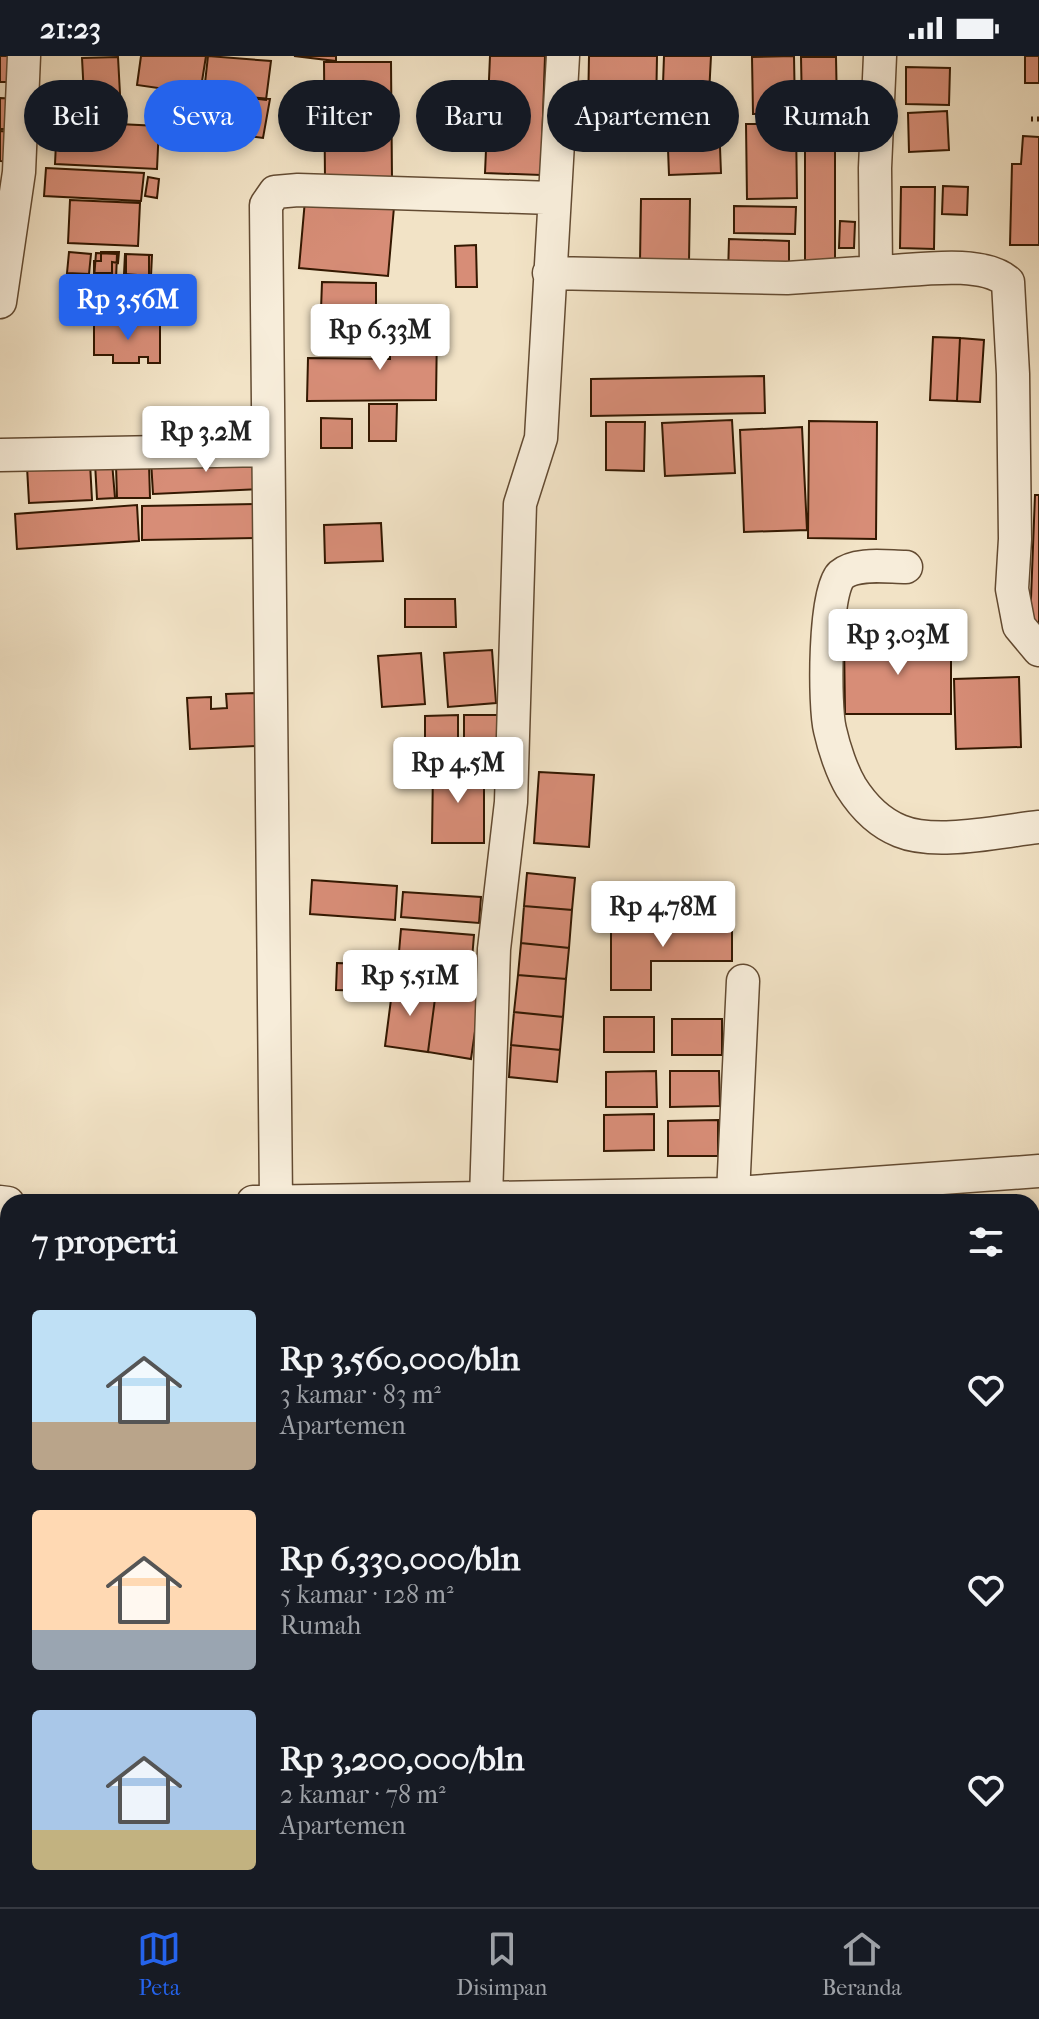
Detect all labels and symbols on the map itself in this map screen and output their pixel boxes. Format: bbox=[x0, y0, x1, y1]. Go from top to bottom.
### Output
pin: Rp 3.56M bbox=[45, 274, 211, 342]
pin: Rp 6.33M bbox=[297, 304, 463, 372]
pin: Rp 3.2M bbox=[132, 406, 280, 474]
pin: Rp 3.03M bbox=[815, 609, 981, 677]
pin: Rp 4.5M bbox=[384, 737, 532, 805]
pin: Rp 4.78M bbox=[580, 881, 746, 949]
pin: Rp 5.51M bbox=[327, 950, 493, 1018]

